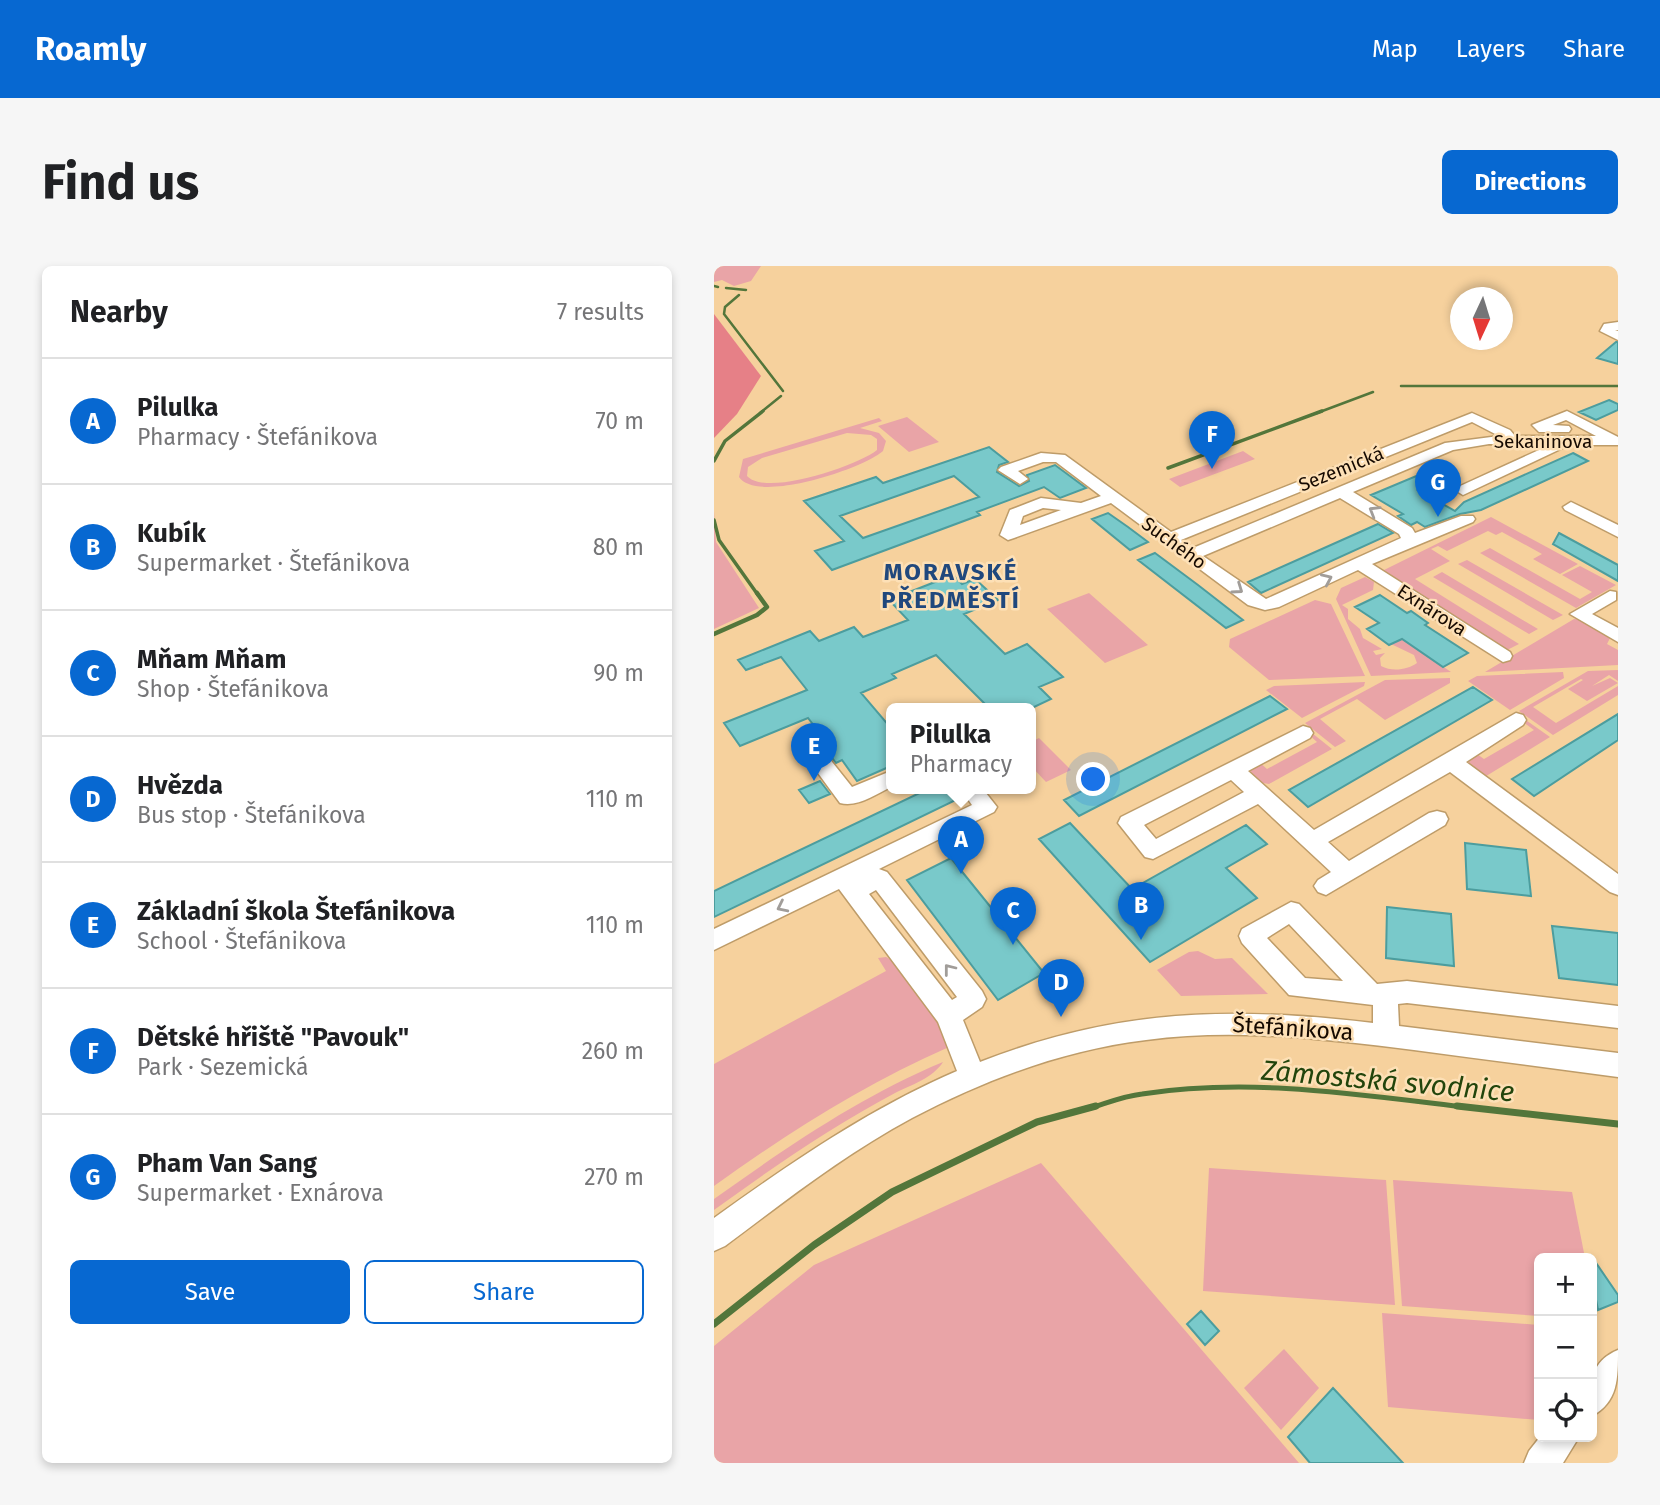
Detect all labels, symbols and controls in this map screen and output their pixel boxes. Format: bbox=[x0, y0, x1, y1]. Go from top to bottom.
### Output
text: Roamly bbox=[35, 29, 146, 69]
text: Map bbox=[1372, 35, 1418, 63]
text: Layers bbox=[1456, 35, 1525, 63]
text: Share bbox=[1563, 35, 1625, 63]
button: Directions bbox=[1442, 150, 1618, 214]
text: Find us bbox=[42, 153, 199, 212]
north arrow bbox=[1450, 287, 1513, 350]
text: Nearby bbox=[70, 294, 168, 330]
text: 7 results bbox=[557, 298, 644, 326]
text: Pilulka bbox=[137, 392, 218, 423]
text: A bbox=[86, 407, 100, 435]
text: 70 m bbox=[595, 407, 644, 435]
pin: F bbox=[1189, 411, 1235, 469]
text: Pharmacy · Štefánikova bbox=[137, 423, 378, 451]
street label: Sekaninova bbox=[1494, 430, 1592, 453]
street label: Sezemická bbox=[1295, 442, 1387, 496]
pin: G bbox=[1415, 459, 1461, 517]
one-way arrow bbox=[1368, 507, 1381, 520]
street label: Suchého bbox=[1137, 512, 1211, 574]
text: Kubík bbox=[137, 518, 206, 549]
text: B bbox=[86, 533, 100, 561]
text: 80 m bbox=[593, 533, 644, 561]
text: Supermarket · Štefánikova bbox=[137, 549, 410, 577]
district label: MORAVSKÉ PŘEDMĚSTÍ bbox=[881, 557, 1021, 614]
one-way arrow bbox=[1320, 573, 1333, 587]
street label: Exnárova bbox=[1393, 579, 1471, 641]
one-way arrow bbox=[1230, 581, 1243, 593]
text: Mňam Mňam bbox=[137, 644, 286, 675]
text: C bbox=[86, 659, 100, 687]
text: 90 m bbox=[593, 659, 644, 687]
text: Shop · Štefánikova bbox=[137, 675, 329, 703]
popup bbox=[886, 703, 1036, 794]
text: Pilulka bbox=[910, 719, 991, 750]
pin: E bbox=[791, 723, 837, 781]
text: Pharmacy bbox=[910, 750, 1012, 778]
your location bbox=[1076, 762, 1110, 796]
text: Hvězda bbox=[137, 770, 223, 801]
text: D bbox=[86, 785, 100, 813]
text: 110 m bbox=[586, 785, 644, 813]
text: Bus stop · Štefánikova bbox=[137, 801, 366, 829]
pin: A bbox=[938, 816, 984, 874]
pin: B bbox=[1118, 882, 1164, 940]
pin: C bbox=[990, 887, 1036, 945]
text: Základní škola Štefánikova bbox=[137, 896, 455, 927]
one-way arrow bbox=[777, 898, 789, 912]
text: E bbox=[87, 911, 99, 939]
text: 110 m bbox=[586, 911, 644, 939]
text: School · Štefánikova bbox=[137, 927, 346, 955]
pin: D bbox=[1038, 959, 1084, 1017]
one-way arrow bbox=[945, 964, 958, 976]
street label: Štefánikova bbox=[1232, 1009, 1354, 1046]
text: Dětské hřiště "Pavouk" bbox=[137, 1022, 409, 1053]
text: F bbox=[87, 1037, 99, 1065]
text: 260 m bbox=[582, 1037, 644, 1065]
text: Park · Sezemická bbox=[137, 1053, 308, 1081]
water label: Zámostská svodnice bbox=[1259, 1053, 1516, 1108]
text: Pham Van Sang bbox=[137, 1148, 317, 1179]
text: G bbox=[86, 1163, 100, 1191]
text: 270 m bbox=[584, 1163, 644, 1191]
text: Supermarket · Exnárova bbox=[137, 1179, 384, 1207]
map controls bbox=[1534, 1253, 1597, 1442]
button: + bbox=[1534, 1253, 1597, 1316]
button: Save bbox=[70, 1260, 350, 1324]
button: Share bbox=[364, 1260, 644, 1324]
button: − bbox=[1534, 1316, 1597, 1379]
button: locate bbox=[1534, 1379, 1597, 1442]

